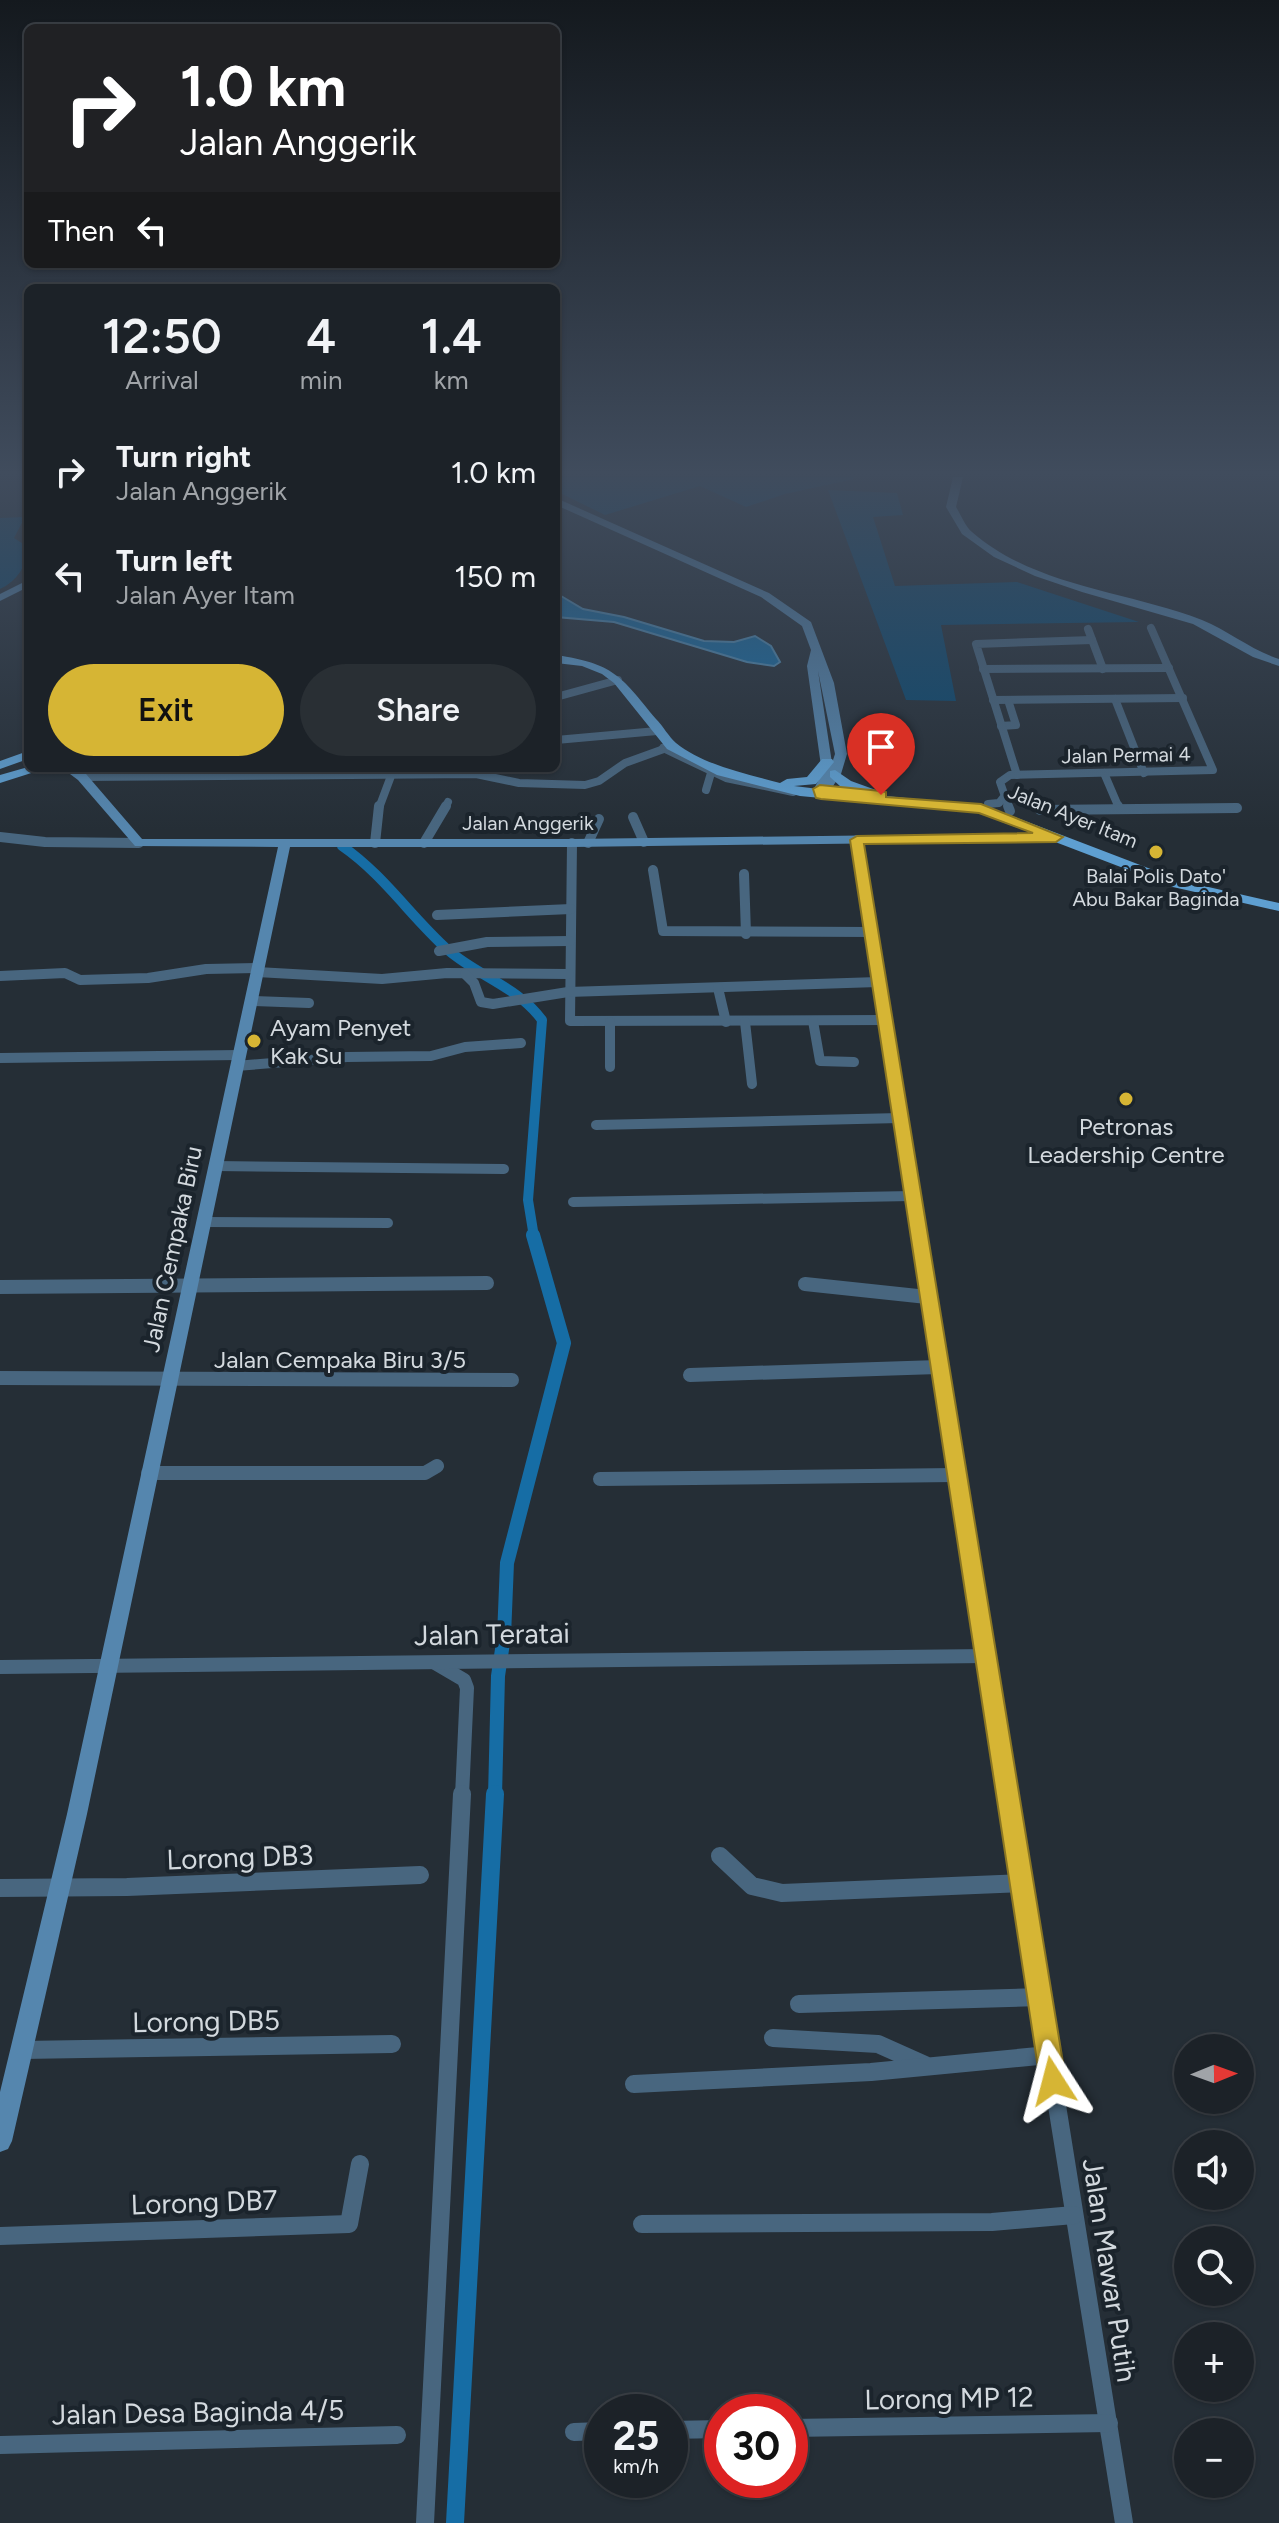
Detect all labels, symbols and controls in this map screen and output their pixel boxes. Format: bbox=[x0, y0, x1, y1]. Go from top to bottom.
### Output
text: 1.0 km bbox=[180, 53, 346, 120]
icon: right bbox=[48, 56, 152, 160]
text: Jalan Anggerik bbox=[180, 121, 417, 164]
icon: left bbox=[130, 208, 174, 252]
text: Then bbox=[48, 212, 114, 249]
text: 12:50 bbox=[102, 307, 222, 365]
text: 4 bbox=[306, 307, 336, 365]
text: 1.4 bbox=[421, 307, 482, 365]
text: Arrival bbox=[125, 364, 199, 396]
text: min bbox=[300, 364, 343, 396]
text: km bbox=[434, 364, 469, 396]
text: Turn right bbox=[116, 438, 251, 475]
icon: right bbox=[48, 450, 92, 494]
text: 1.0 km bbox=[451, 454, 536, 491]
text: Jalan Anggerik bbox=[116, 475, 287, 507]
text: Turn left bbox=[116, 542, 233, 579]
icon: left bbox=[48, 554, 92, 598]
text: 150 m bbox=[454, 558, 536, 595]
text: Jalan Ayer Itam bbox=[116, 579, 295, 611]
button: Exit bbox=[48, 664, 284, 756]
button: Share bbox=[300, 664, 536, 756]
pin bbox=[847, 713, 915, 795]
icon: arrive bbox=[859, 725, 903, 769]
street label: Jalan Permai 4 bbox=[1061, 742, 1191, 768]
street label: Jalan Ayer Itam bbox=[1005, 779, 1141, 853]
street label: Jalan Anggerik bbox=[462, 811, 594, 835]
marker: Balai Polis Dato' Abu Bakar Baginda bbox=[1147, 843, 1165, 861]
place label: Balai Polis Dato' Abu Bakar Baginda bbox=[1072, 864, 1240, 911]
place label: Ayam Penyet Kak Su bbox=[270, 1013, 411, 1070]
marker: Ayam Penyet Kak Su bbox=[245, 1032, 263, 1050]
marker: Petronas Leadership Centre bbox=[1117, 1090, 1135, 1108]
place label: Petronas Leadership Centre bbox=[1027, 1112, 1225, 1169]
street label: Jalan Cempaka Biru bbox=[136, 1143, 208, 1355]
street label: Jalan Cempaka Biru 3/5 bbox=[214, 1345, 466, 1374]
street label: Jalan Teratai bbox=[414, 1616, 570, 1652]
street label: Lorong DB3 bbox=[166, 1837, 314, 1877]
street label: Lorong DB5 bbox=[132, 2003, 280, 2039]
north arrow bbox=[1174, 2034, 1254, 2114]
map controls bbox=[1174, 2034, 1254, 2498]
position arrow bbox=[1011, 2039, 1095, 2123]
button: sound bbox=[1174, 2130, 1254, 2210]
street label: Jalan Mawar Putih bbox=[1076, 2156, 1144, 2384]
street label: Lorong DB7 bbox=[130, 2182, 278, 2222]
button: search bbox=[1174, 2226, 1254, 2306]
button: + bbox=[1174, 2322, 1254, 2402]
street label: Lorong MP 12 bbox=[864, 2380, 1034, 2416]
street label: Jalan Desa Baginda 4/5 bbox=[52, 2392, 344, 2432]
speed limit sign: 30 bbox=[704, 2394, 808, 2498]
text: 25 bbox=[613, 2412, 659, 2460]
button: − bbox=[1174, 2418, 1254, 2498]
text: km/h bbox=[613, 2454, 659, 2478]

